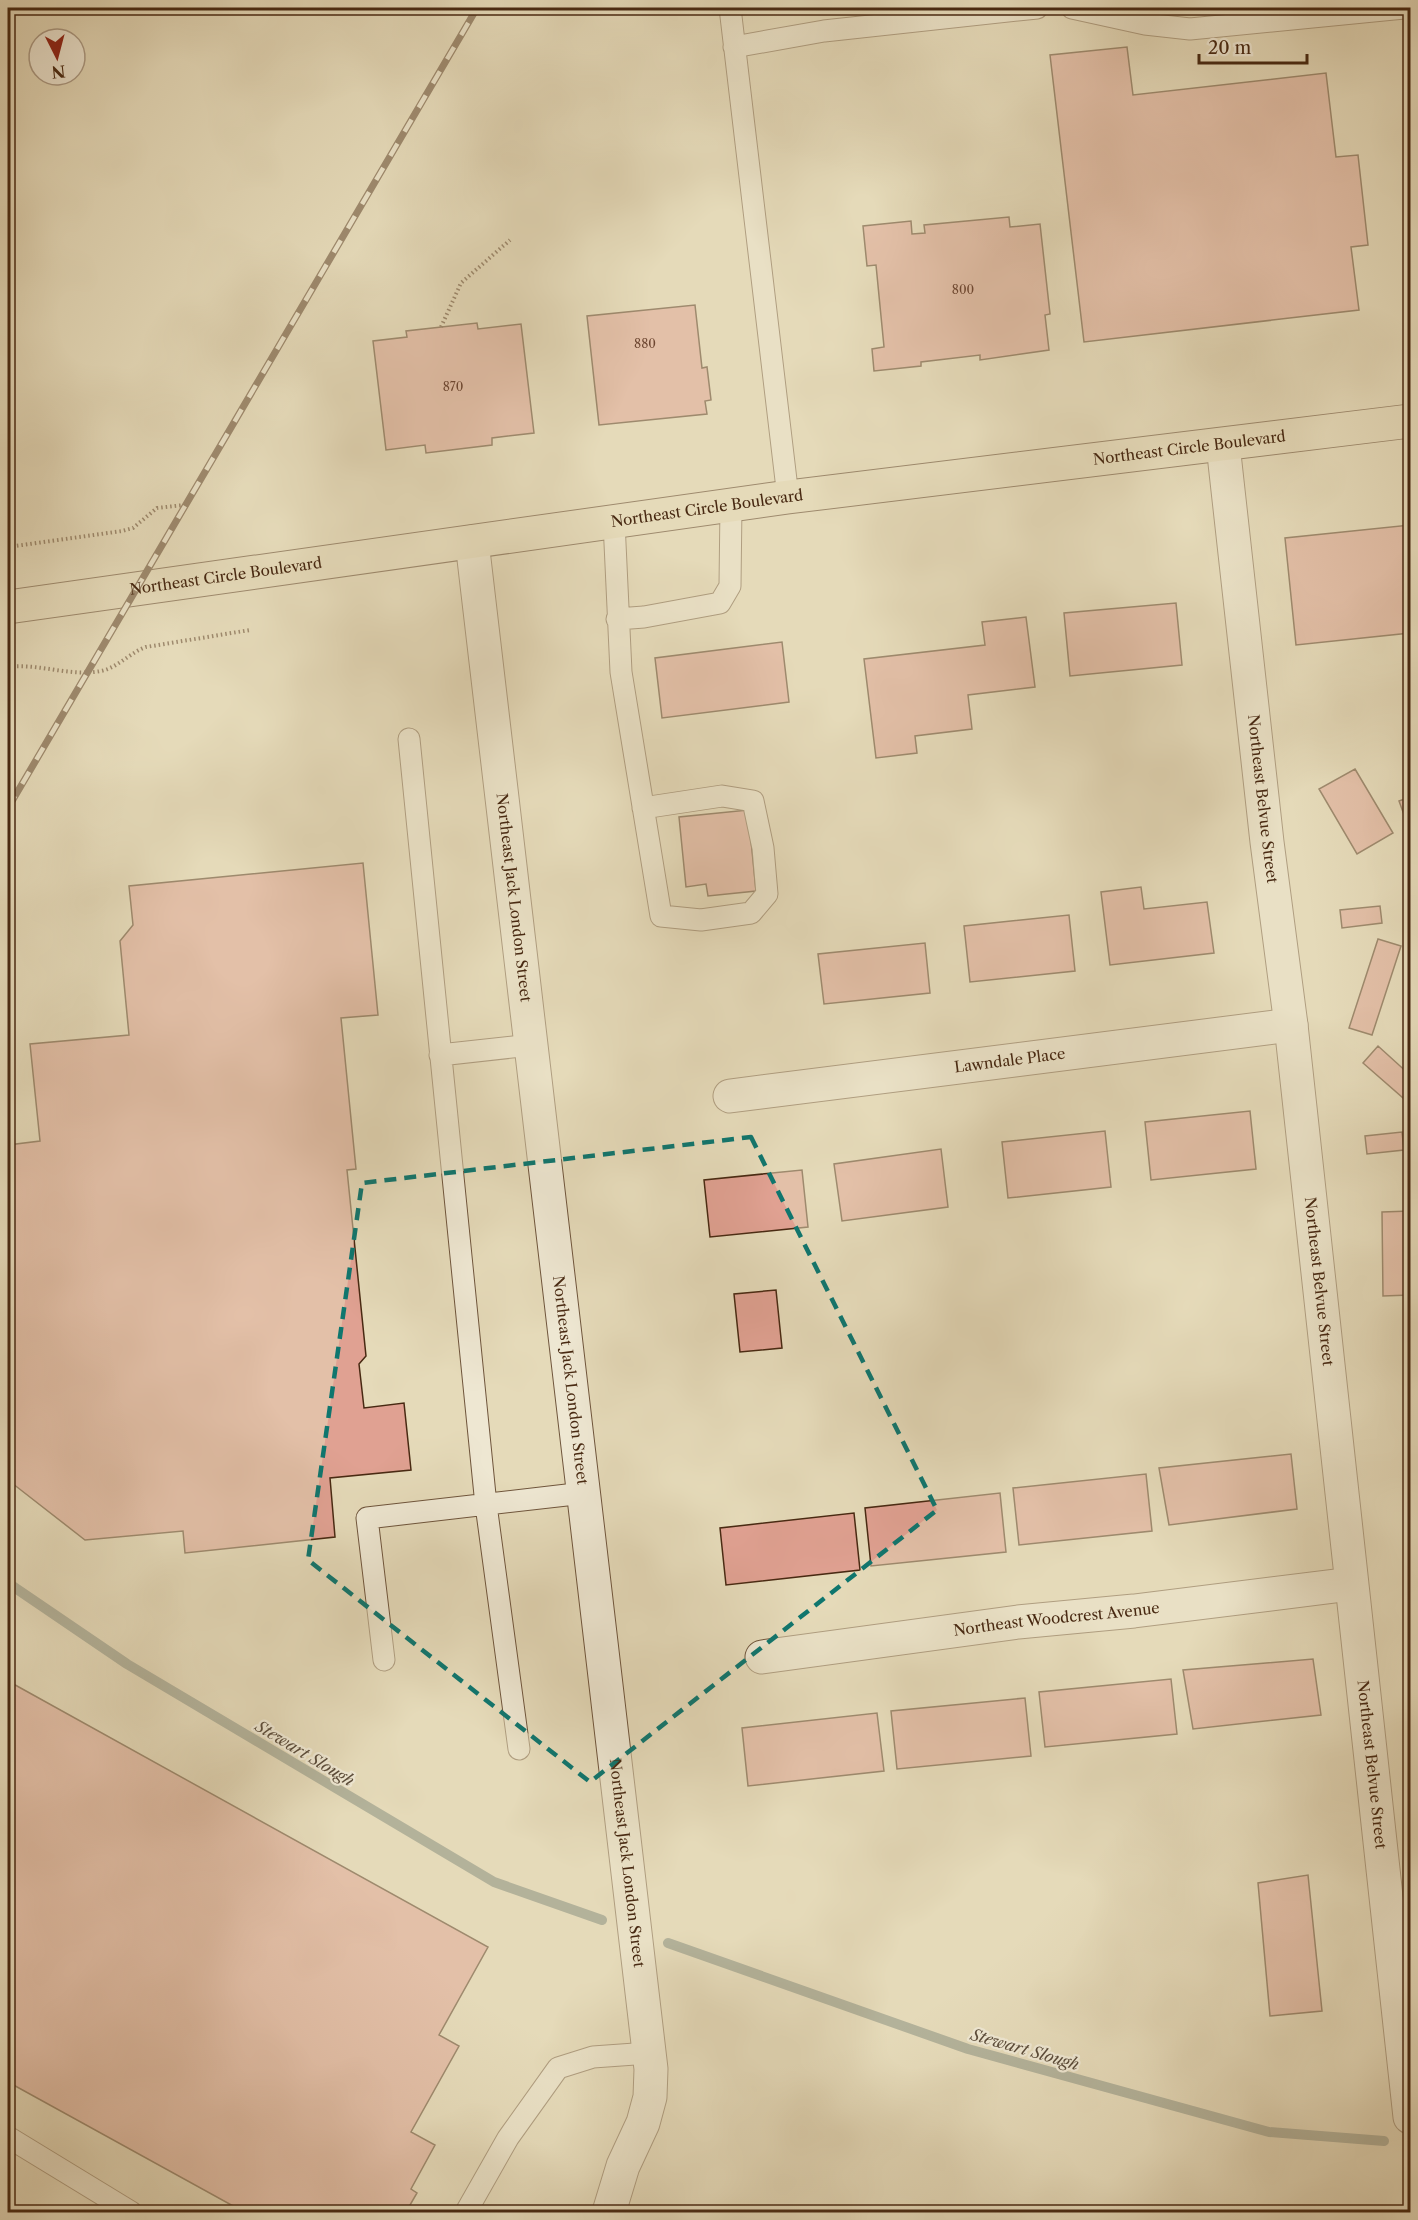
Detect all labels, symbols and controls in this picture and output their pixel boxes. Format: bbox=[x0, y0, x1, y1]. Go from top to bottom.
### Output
north arrow bbox=[27, 27, 87, 87]
scale bar bbox=[1199, 27, 1307, 65]
text: 20 m bbox=[1208, 37, 1252, 59]
text: N bbox=[51, 61, 67, 83]
house number: 800 bbox=[952, 282, 974, 297]
house number: 880 bbox=[634, 336, 656, 351]
house number: 870 bbox=[443, 379, 463, 394]
street label: Northeast Circle Boulevard bbox=[1092, 426, 1287, 469]
street label: Northeast Circle Boulevard bbox=[610, 485, 804, 531]
street label: Northeast Circle Boulevard bbox=[128, 553, 323, 599]
street label: Northeast Belvue Street bbox=[1244, 713, 1282, 885]
street label: Northeast Jack London Street bbox=[492, 792, 536, 1004]
street label: Lawndale Place bbox=[953, 1044, 1066, 1077]
street label: Northeast Belvue Street bbox=[1301, 1196, 1338, 1368]
street label: Northeast Jack London Street bbox=[549, 1275, 593, 1486]
street label: Northeast Woodcrest Avenue bbox=[952, 1598, 1161, 1640]
street label: Northeast Belvue Street bbox=[1353, 1679, 1391, 1851]
water label: Stewart Slough bbox=[251, 1715, 358, 1790]
street label: Northeast Jack London Street bbox=[606, 1757, 649, 1969]
water label: Stewart Slough bbox=[968, 2024, 1081, 2074]

